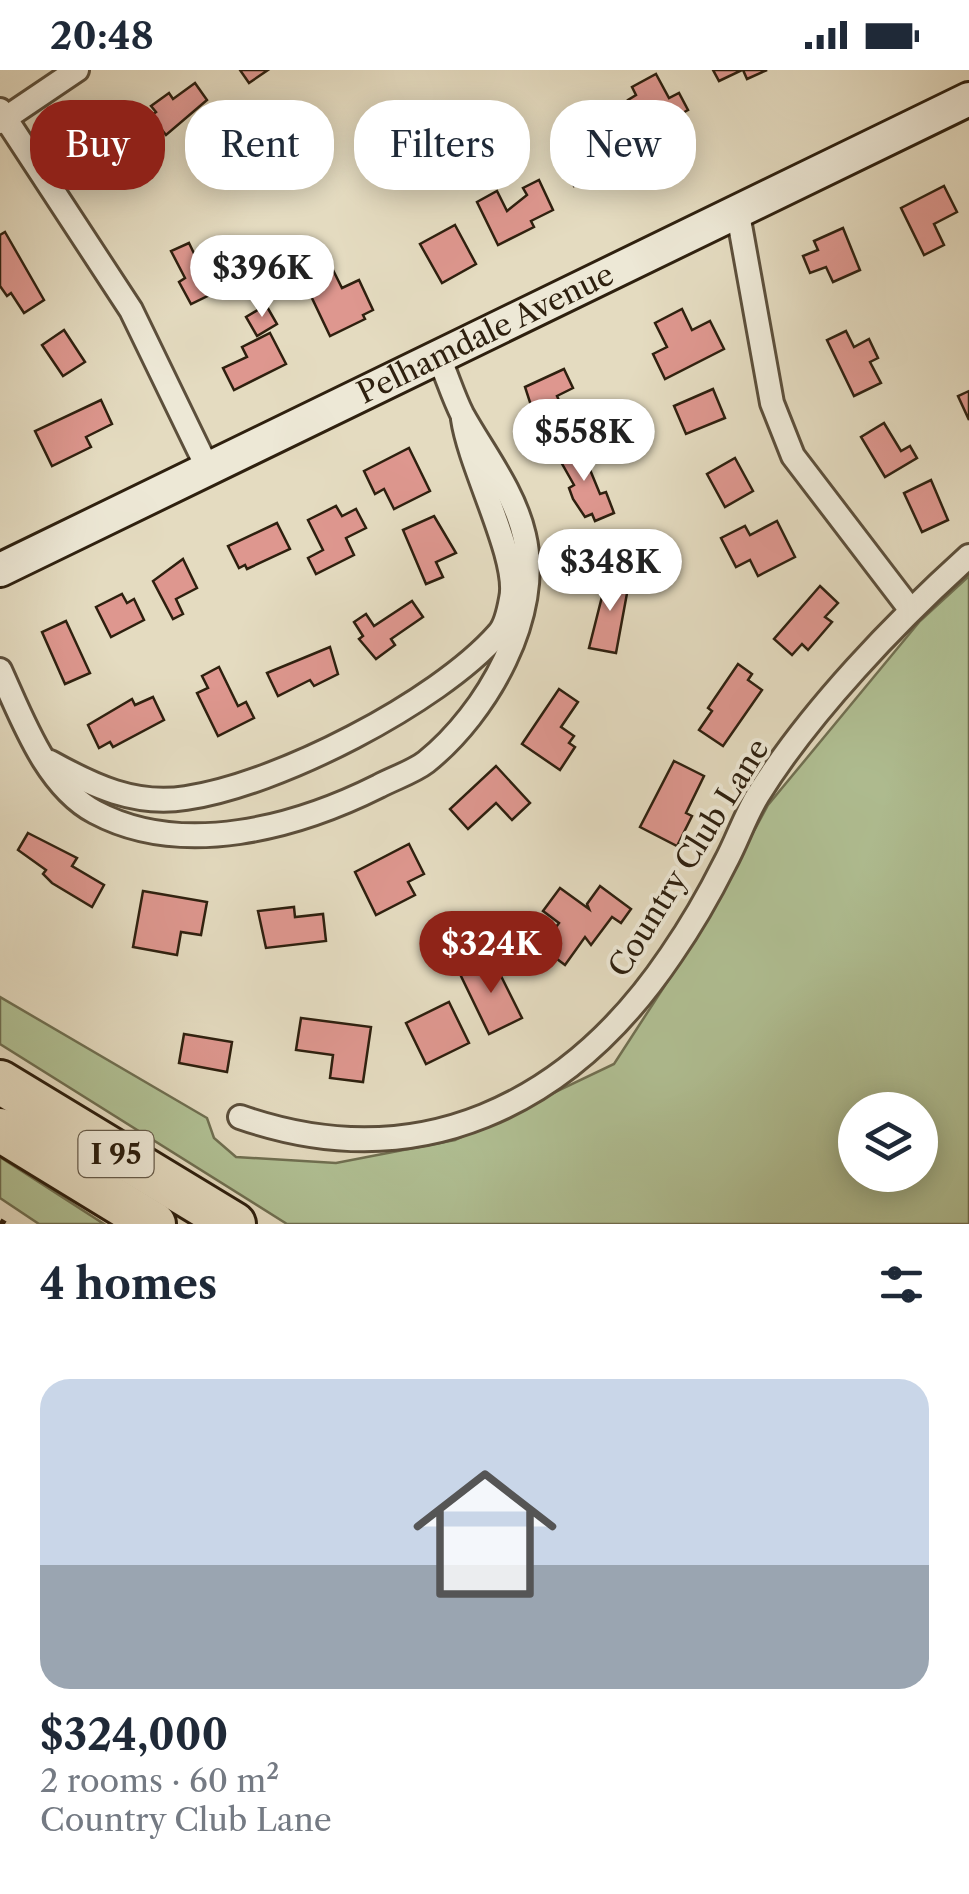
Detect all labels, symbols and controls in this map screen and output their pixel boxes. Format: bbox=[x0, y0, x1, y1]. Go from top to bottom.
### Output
text: 20:48 bbox=[50, 12, 154, 59]
chip: Buy bbox=[30, 100, 165, 190]
chip: Rent bbox=[185, 100, 334, 190]
chip: Filters bbox=[354, 100, 530, 190]
chip: New bbox=[550, 100, 696, 190]
pin: $396K bbox=[192, 235, 332, 320]
text: $396K bbox=[212, 248, 312, 287]
street label: Pelhamdale Avenue bbox=[351, 256, 620, 411]
pin: $558K bbox=[514, 399, 654, 484]
text: $558K bbox=[535, 412, 633, 451]
pin: $348K bbox=[540, 529, 680, 614]
text: $348K bbox=[560, 542, 660, 581]
street label: Country Club Lane bbox=[600, 732, 777, 983]
pin: $324K bbox=[421, 911, 561, 996]
text: $324K bbox=[441, 924, 541, 963]
map controls bbox=[838, 1092, 938, 1192]
button: layers bbox=[838, 1092, 938, 1192]
road number: I 95 bbox=[78, 1131, 154, 1177]
icon: filters bbox=[874, 1257, 929, 1312]
text: 4 homes bbox=[40, 1258, 217, 1310]
icon: home bbox=[395, 1444, 575, 1624]
text: $324,000 bbox=[40, 1709, 228, 1761]
text: 2 rooms · 60 m² bbox=[40, 1761, 279, 1800]
text: Country Club Lane bbox=[40, 1800, 332, 1839]

